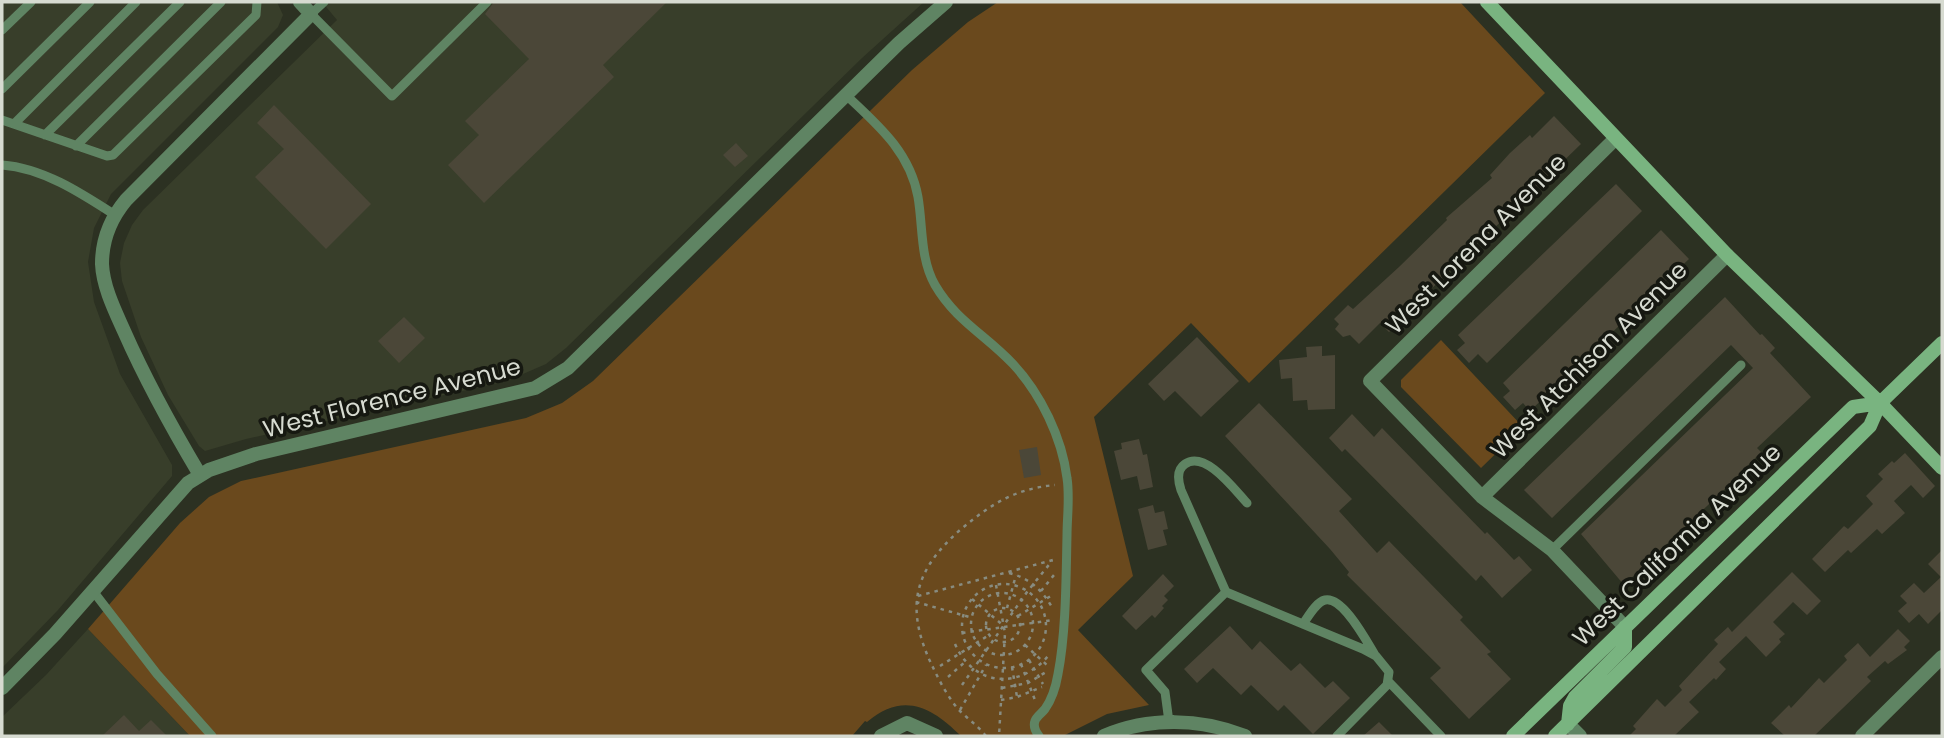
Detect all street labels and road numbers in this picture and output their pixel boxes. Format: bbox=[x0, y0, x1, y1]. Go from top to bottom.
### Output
street label: West Lorena Avenue bbox=[1378, 146, 1573, 341]
street label: West Atchison Avenue bbox=[1483, 254, 1695, 466]
street label: West Florence Avenue bbox=[260, 350, 524, 446]
street label: West California Avenue bbox=[1565, 436, 1788, 653]

